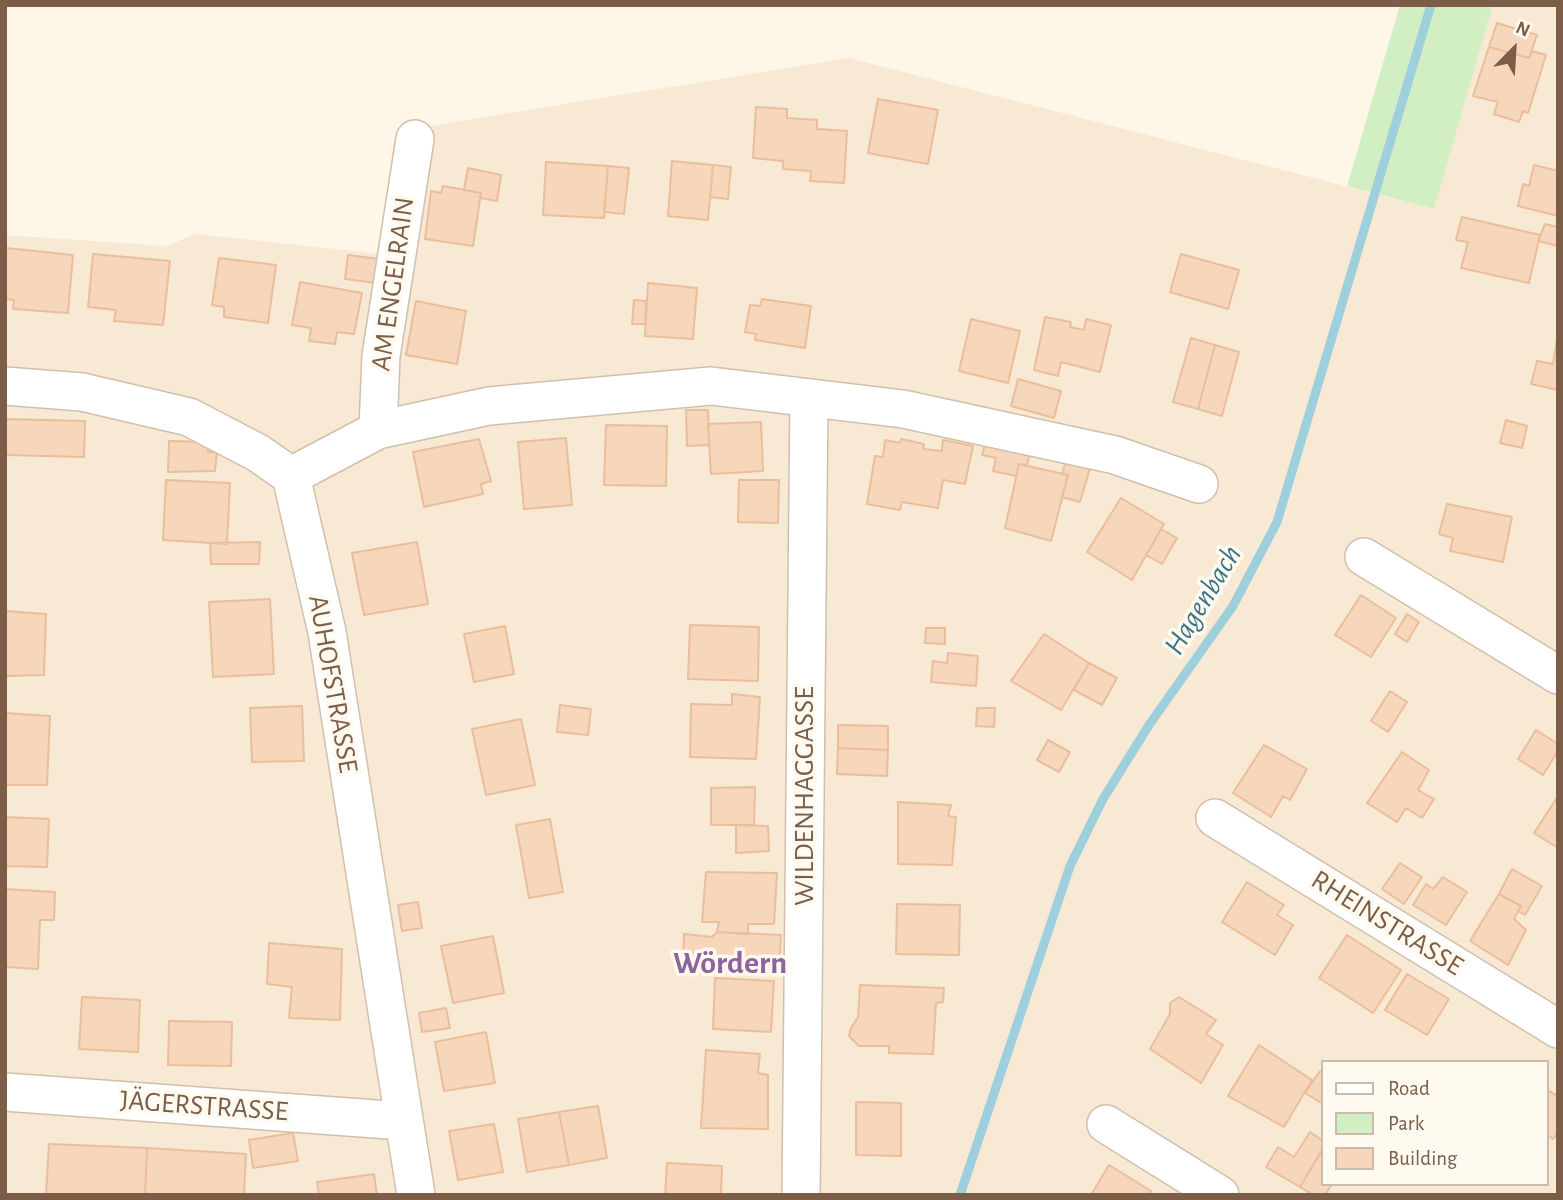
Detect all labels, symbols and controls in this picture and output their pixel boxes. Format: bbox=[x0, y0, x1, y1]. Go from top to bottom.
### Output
north arrow bbox=[1479, 14, 1549, 84]
text: N bbox=[1513, 18, 1533, 41]
street label: AM ENGELRAIN bbox=[364, 195, 422, 373]
water label: Hagenbach bbox=[1156, 539, 1250, 661]
street label: AUHOFSTRASSE bbox=[301, 592, 365, 776]
street label: WILDENHAGGASSE bbox=[788, 686, 822, 906]
street label: RHEINSTRASSE bbox=[1305, 863, 1469, 983]
district label: Wördern bbox=[673, 944, 787, 982]
legend bbox=[1322, 1060, 1549, 1186]
text: Road bbox=[1388, 1078, 1430, 1099]
street label: JÄGERSTRASSE bbox=[119, 1083, 289, 1129]
text: Park bbox=[1388, 1113, 1424, 1134]
text: Building bbox=[1388, 1148, 1457, 1169]

